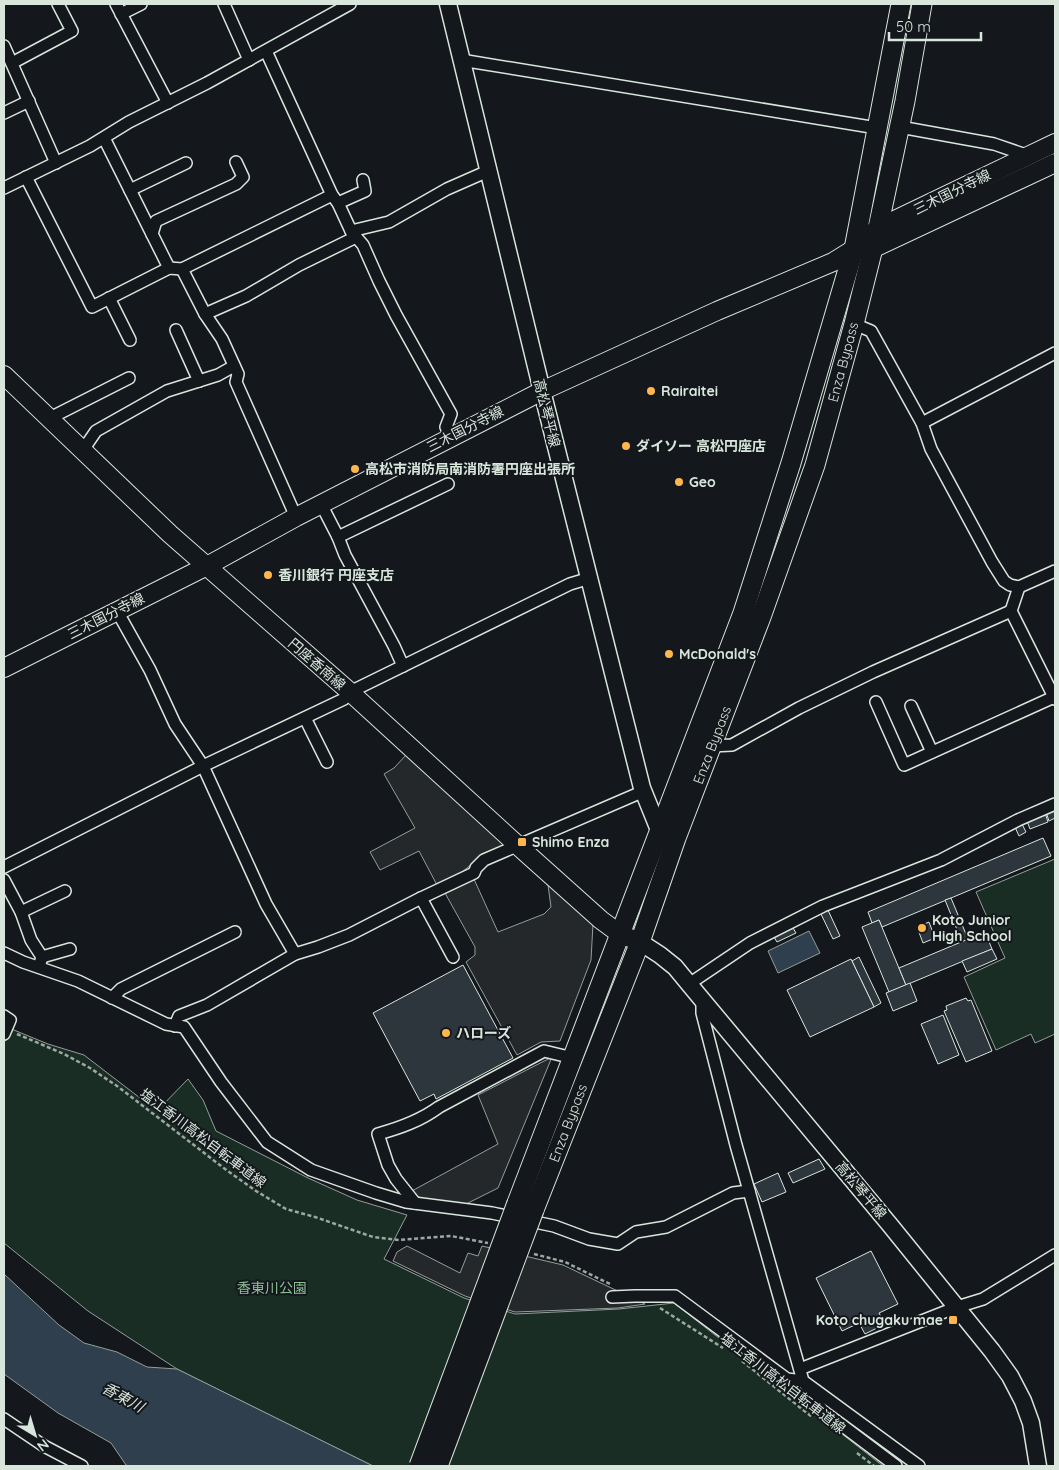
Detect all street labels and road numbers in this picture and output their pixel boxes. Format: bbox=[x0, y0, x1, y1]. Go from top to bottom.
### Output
street label: 三木国分寺線 bbox=[910, 165, 994, 219]
street label: Enza Bypass bbox=[824, 320, 862, 404]
street label: 高松琴平線 bbox=[530, 377, 564, 449]
street label: 三木国分寺線 bbox=[423, 402, 507, 456]
street label: 三木国分寺線 bbox=[64, 589, 148, 643]
street label: 円座香南線 bbox=[285, 634, 349, 694]
street label: Enza Bypass bbox=[689, 703, 735, 787]
street label: Enza Bypass bbox=[545, 1081, 591, 1165]
street label: 塩江香川高松自転車道線 bbox=[136, 1084, 270, 1192]
street label: 高松琴平線 bbox=[832, 1157, 890, 1223]
street label: 塩江香川高松自転車道線 bbox=[717, 1329, 849, 1437]

